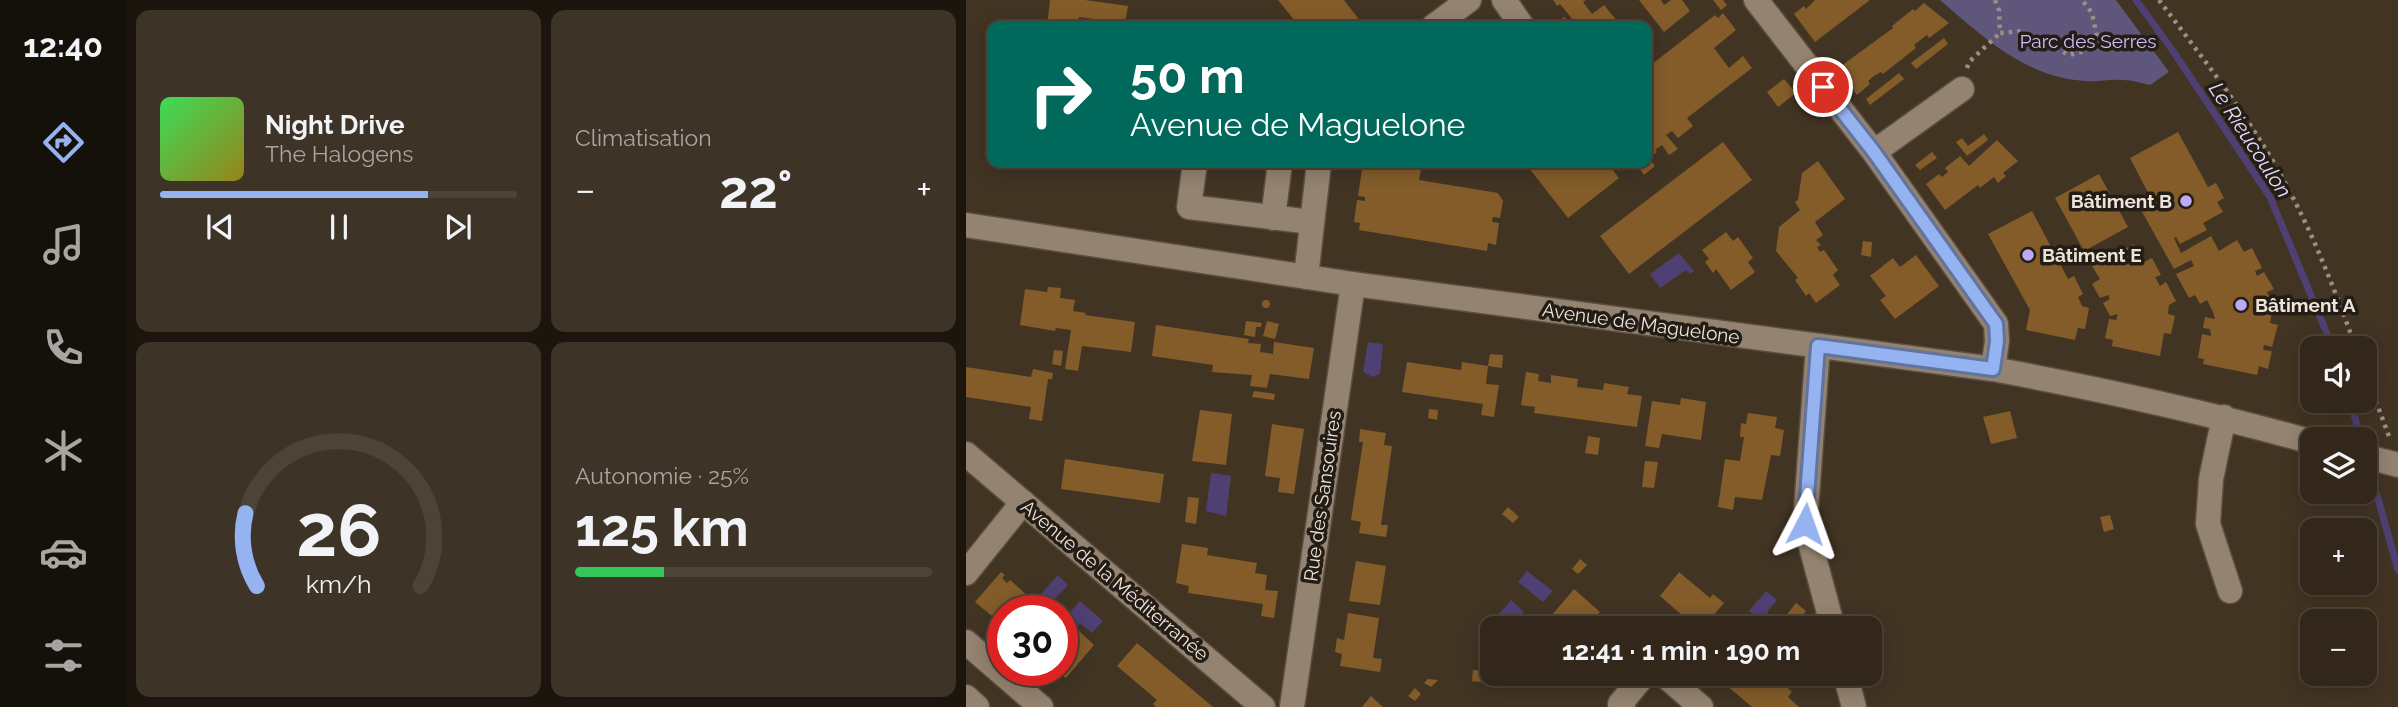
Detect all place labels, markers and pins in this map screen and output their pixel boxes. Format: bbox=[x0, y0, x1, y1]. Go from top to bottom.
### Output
pin bbox=[1793, 57, 1853, 117]
place label: Bâtiment B bbox=[2071, 190, 2172, 212]
marker: Bâtiment B bbox=[2178, 193, 2194, 209]
place label: Bâtiment E bbox=[2042, 244, 2142, 266]
marker: Bâtiment E bbox=[2020, 247, 2036, 263]
place label: Bâtiment A bbox=[2255, 294, 2356, 316]
marker: Bâtiment A bbox=[2233, 297, 2249, 313]

